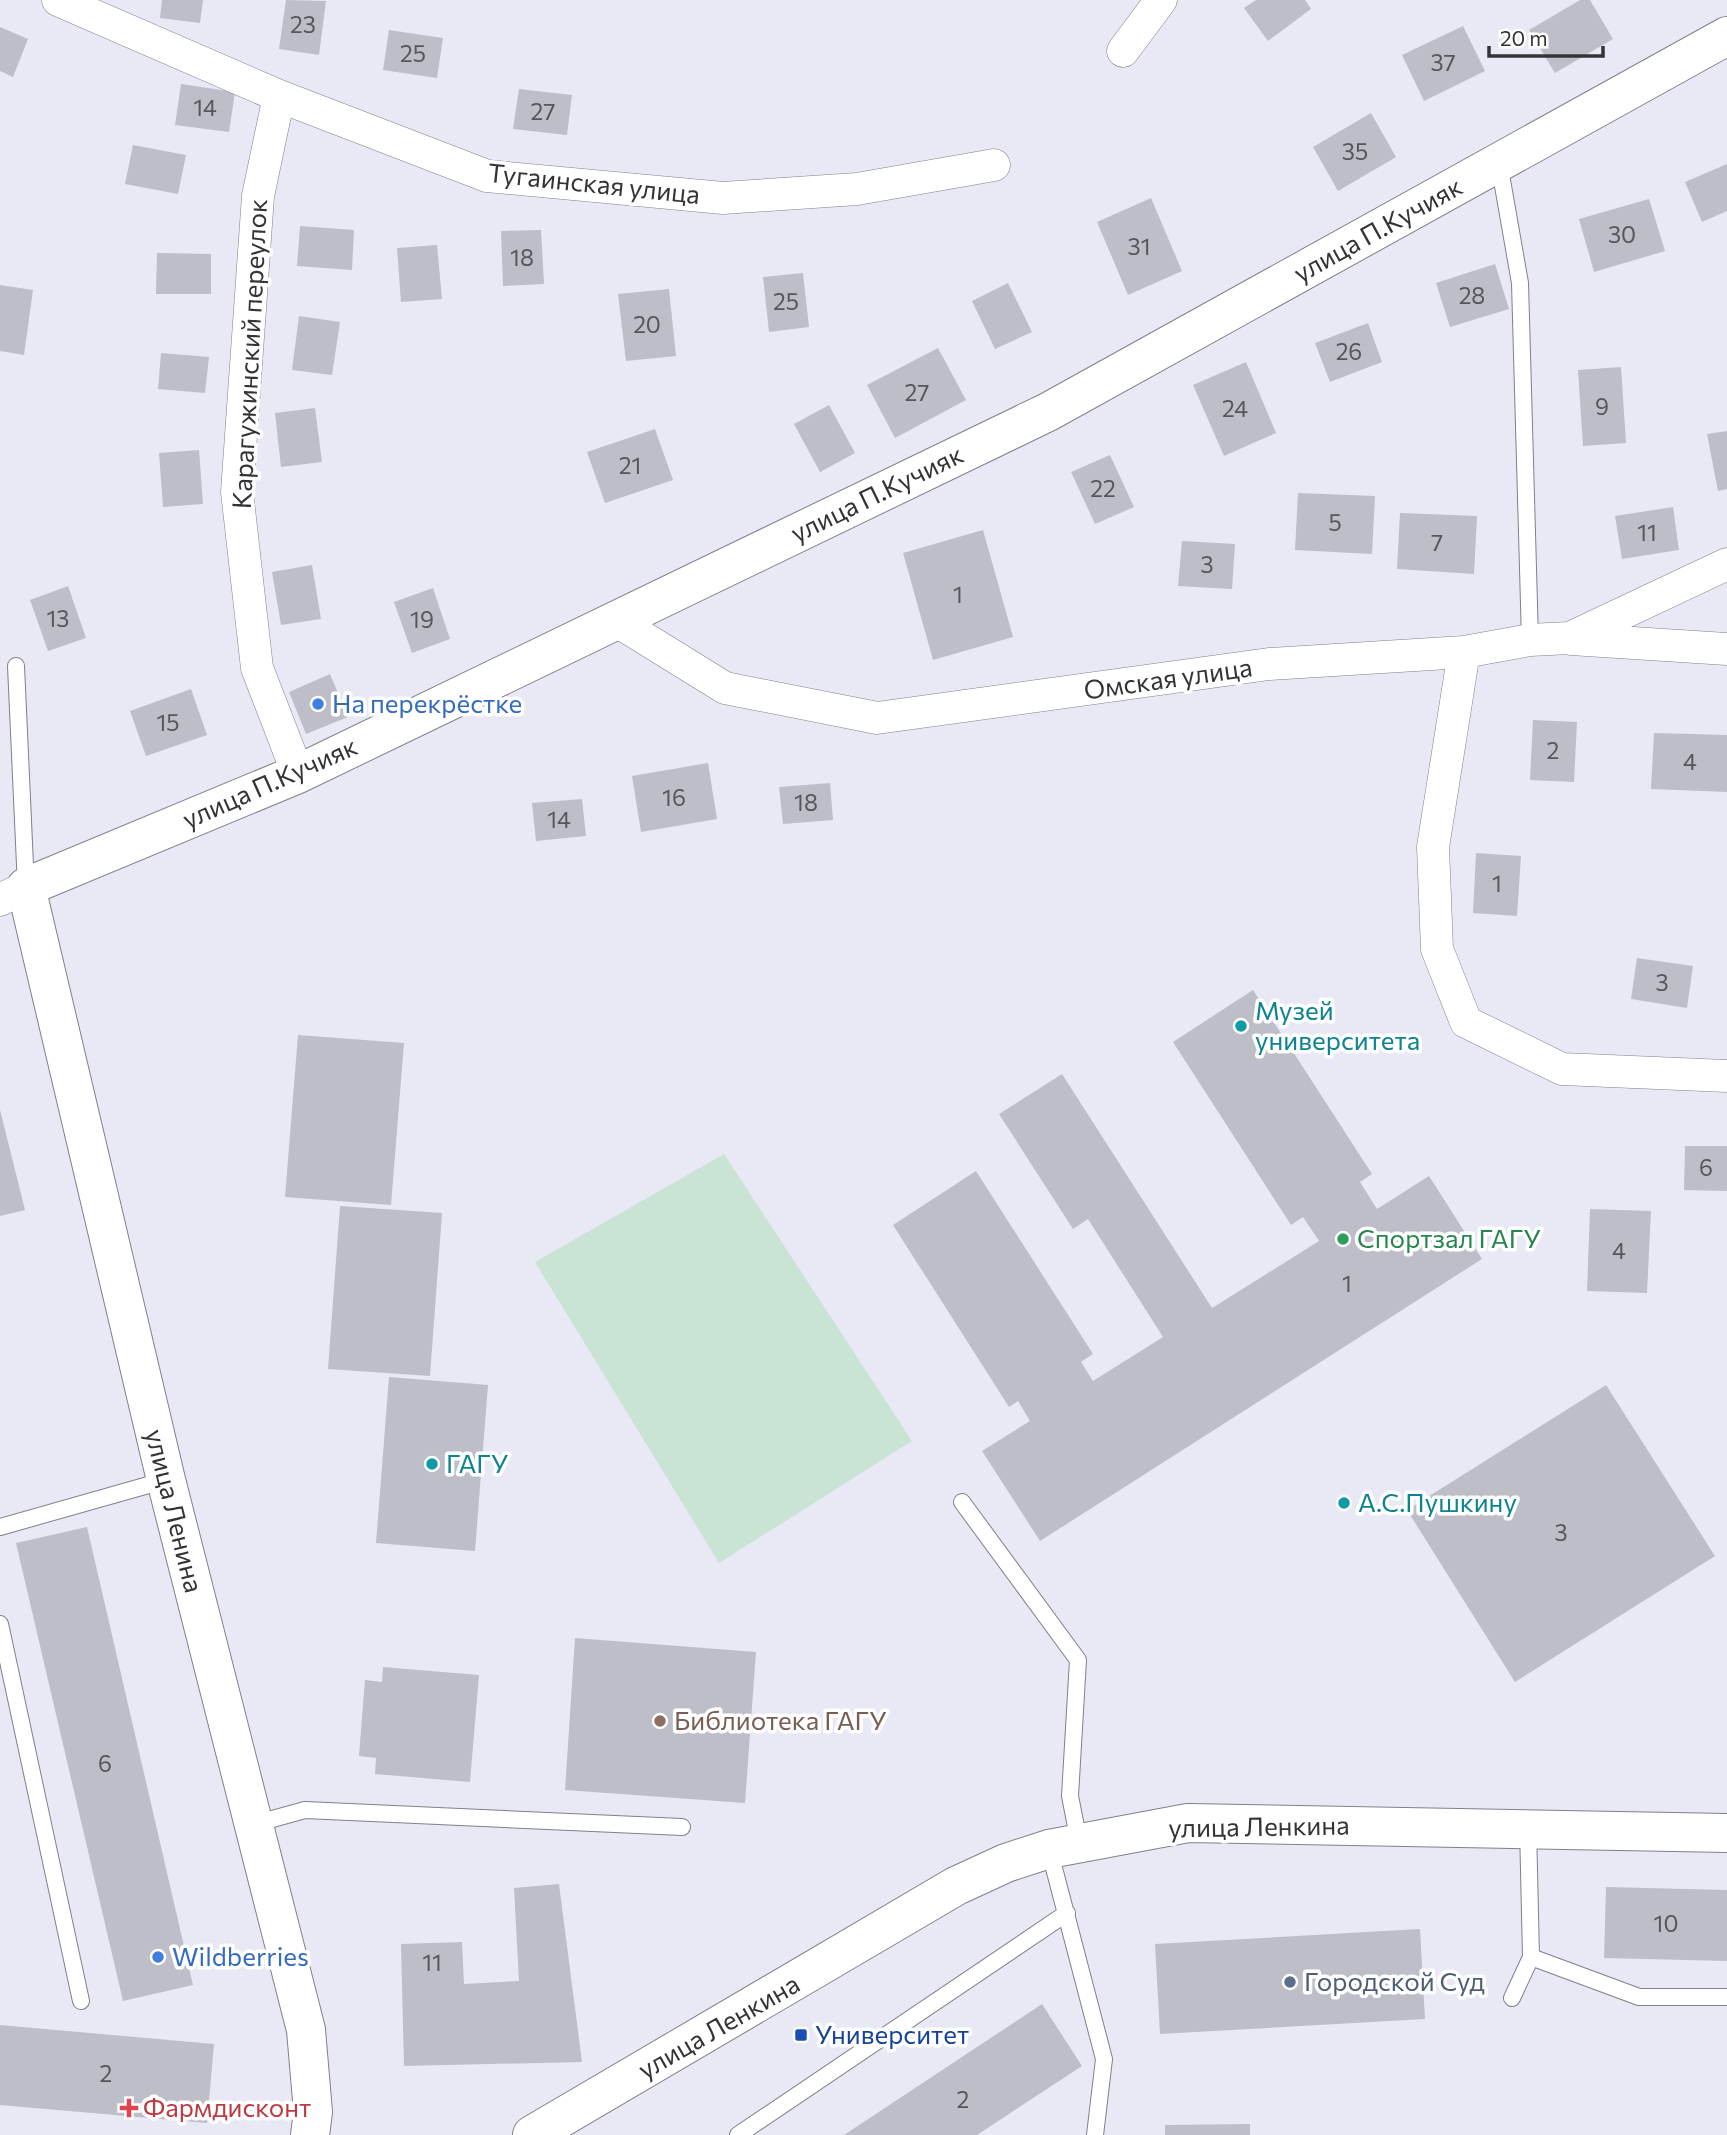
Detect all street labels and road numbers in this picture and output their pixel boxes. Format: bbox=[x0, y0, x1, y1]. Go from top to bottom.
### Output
street label: Тугаинская улица bbox=[487, 156, 702, 209]
street label: улица П.Кучияк bbox=[1288, 170, 1467, 288]
street label: Карагужинский переулок bbox=[225, 198, 272, 510]
street label: улица П.Кучияк bbox=[785, 437, 968, 548]
street label: Омская улица bbox=[1082, 650, 1254, 705]
street label: улица П.Кучияк bbox=[177, 729, 362, 834]
street label: улица Ленина bbox=[140, 1426, 211, 1596]
street label: улица Ленкина bbox=[1168, 1808, 1350, 1843]
street label: улица Ленкина bbox=[632, 1967, 804, 2084]

